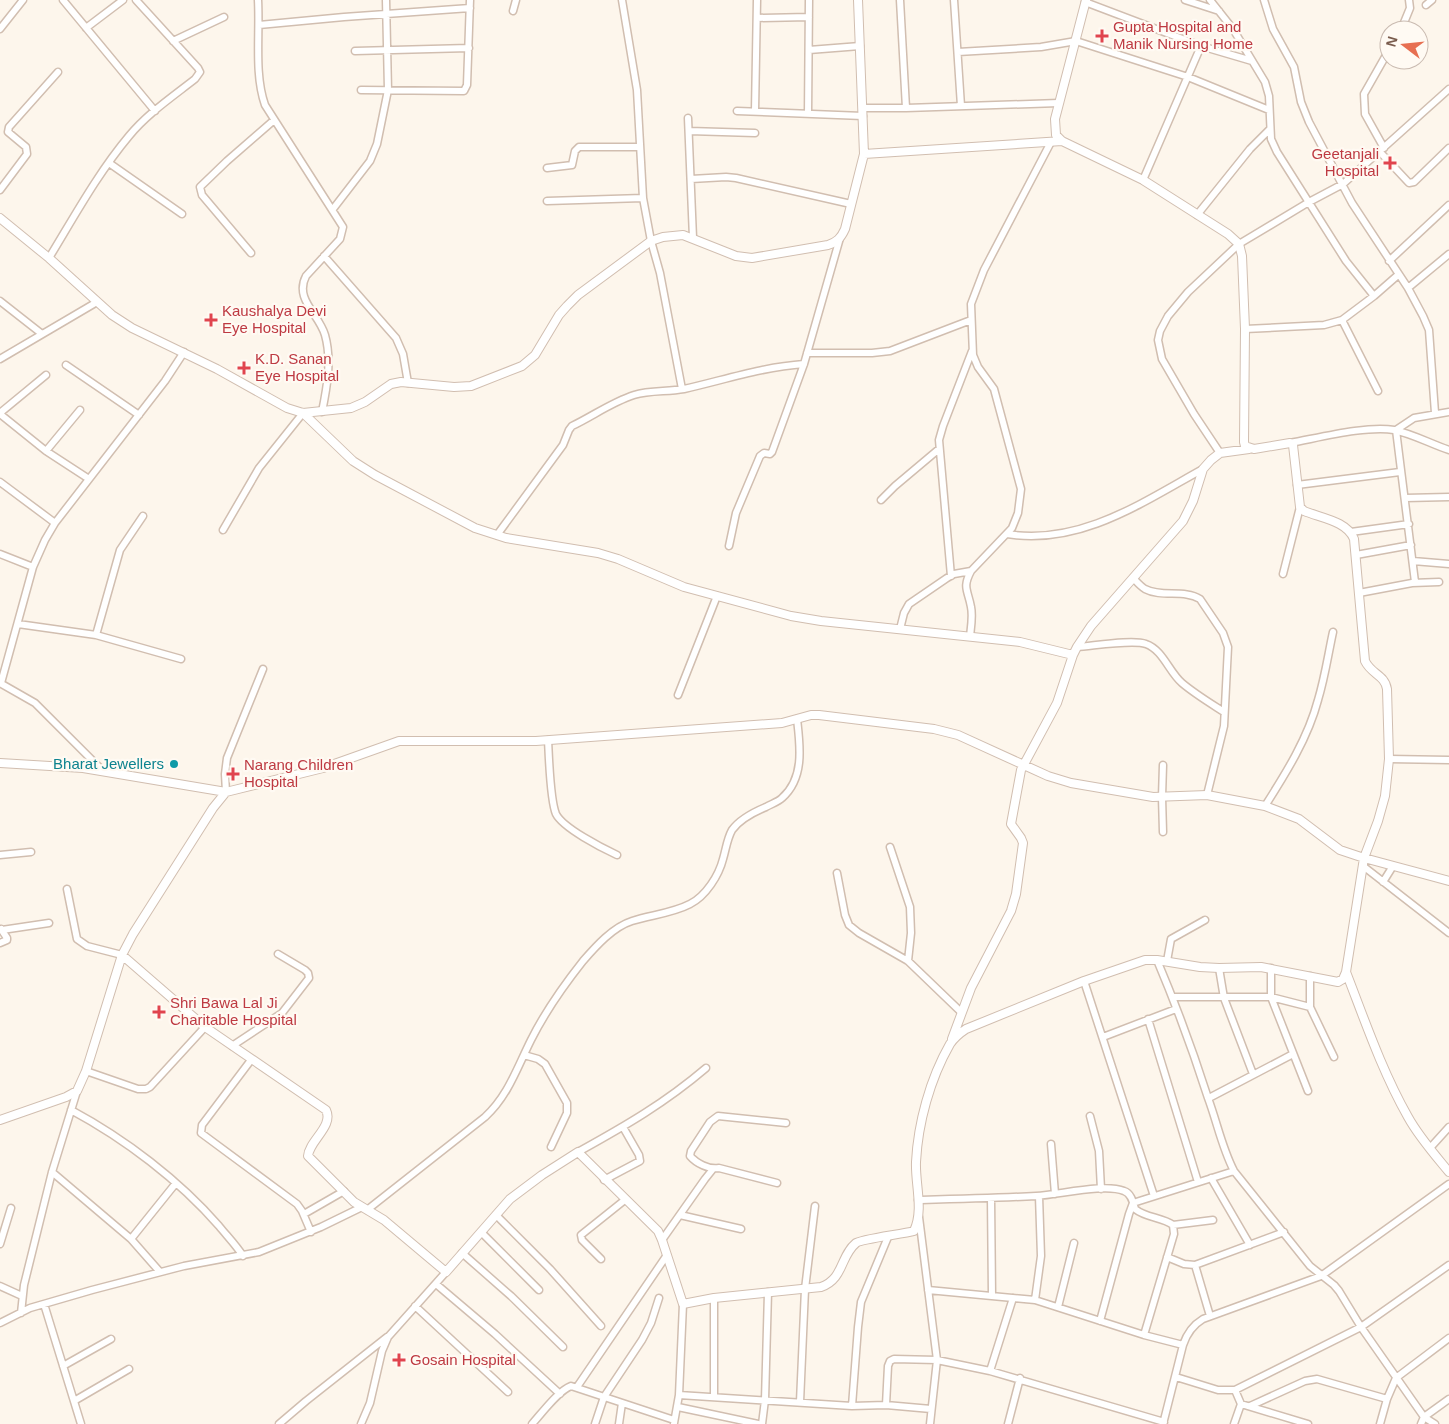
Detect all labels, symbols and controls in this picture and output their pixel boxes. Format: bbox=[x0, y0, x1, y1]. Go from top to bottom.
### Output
place label: Gupta Hospital and Manik Nursing Home bbox=[1113, 18, 1253, 52]
north arrow bbox=[1379, 20, 1429, 70]
marker: Gupta Hospital and Manik Nursing Home bbox=[1095, 29, 1109, 43]
text: N bbox=[1382, 34, 1401, 48]
place label: Geetanjali Hospital bbox=[1311, 145, 1379, 179]
marker: Geetanjali Hospital bbox=[1383, 156, 1397, 170]
place label: Kaushalya Devi Eye Hospital bbox=[222, 302, 326, 336]
marker: Kaushalya Devi Eye Hospital bbox=[204, 313, 218, 327]
place label: K.D. Sanan Eye Hospital bbox=[255, 350, 339, 384]
marker: K.D. Sanan Eye Hospital bbox=[237, 361, 251, 375]
place label: Bharat Jewellers bbox=[53, 755, 164, 772]
place label: Narang Children Hospital bbox=[244, 756, 353, 790]
marker: Bharat Jewellers bbox=[168, 758, 180, 770]
marker: Narang Children Hospital bbox=[226, 767, 240, 781]
place label: Shri Bawa Lal Ji Charitable Hospital bbox=[170, 994, 297, 1028]
marker: Shri Bawa Lal Ji Charitable Hospital bbox=[152, 1005, 166, 1019]
place label: Gosain Hospital bbox=[410, 1351, 516, 1368]
marker: Gosain Hospital bbox=[392, 1353, 406, 1367]

